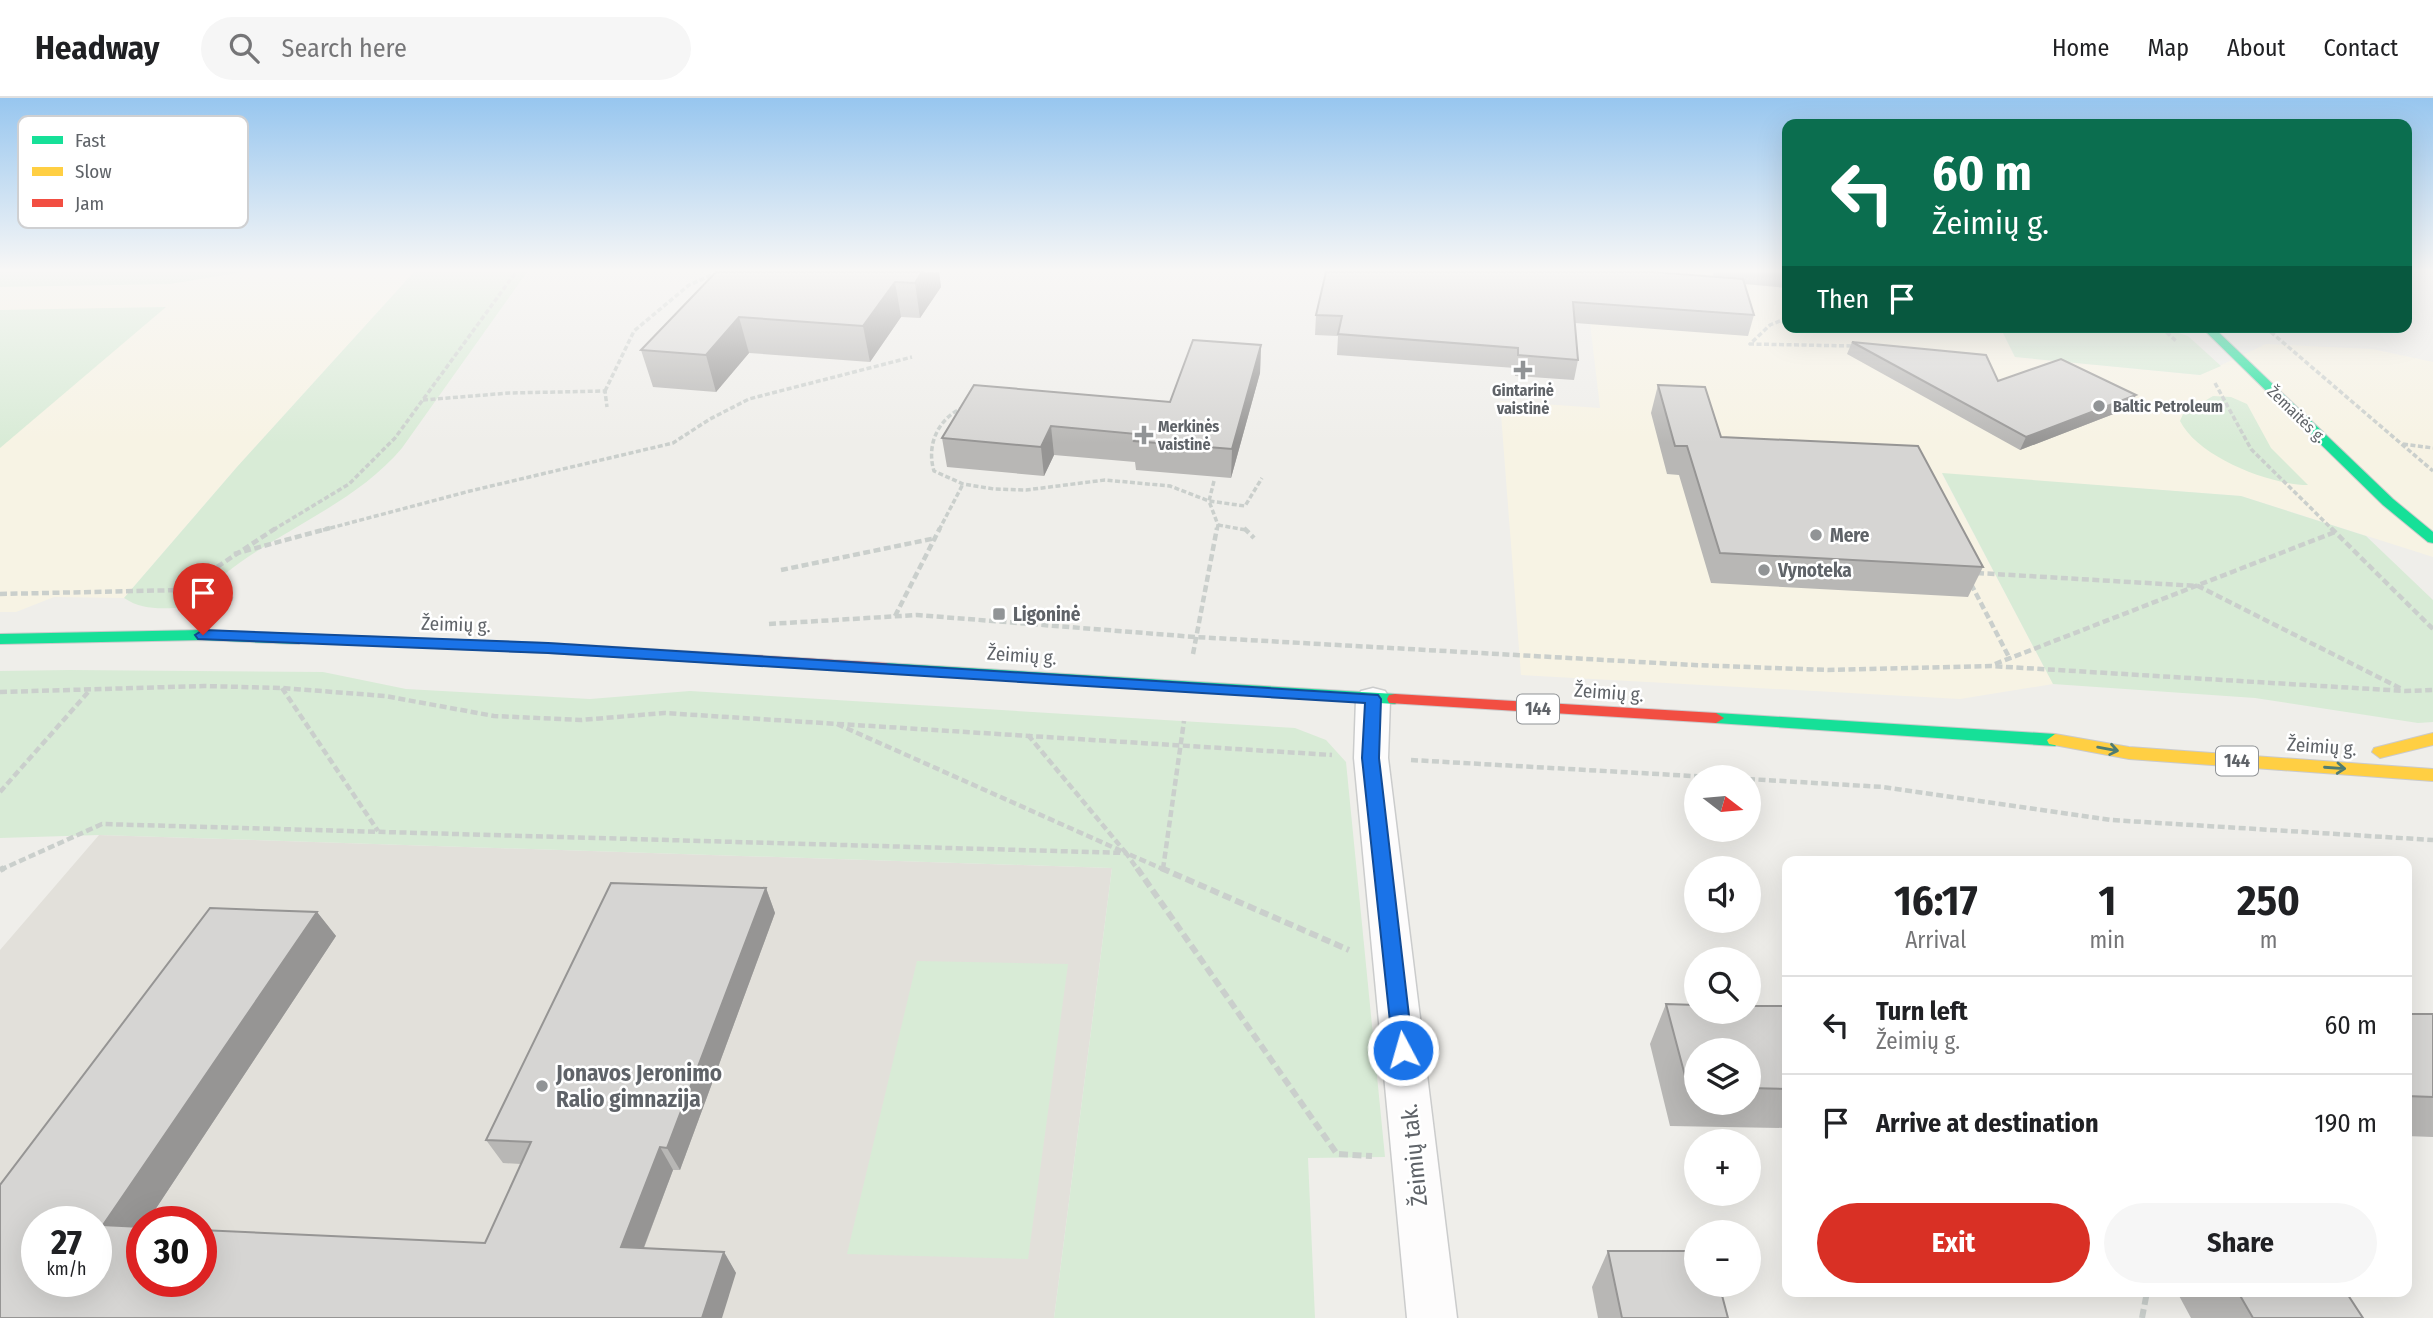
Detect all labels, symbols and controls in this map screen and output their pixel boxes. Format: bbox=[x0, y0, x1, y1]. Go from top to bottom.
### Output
search box bbox=[201, 17, 691, 80]
text: Headway bbox=[35, 28, 159, 68]
icon: search bbox=[225, 29, 263, 67]
text: Search here bbox=[281, 33, 407, 64]
text: Home bbox=[2052, 34, 2109, 62]
text: Map bbox=[2147, 34, 2189, 62]
text: About bbox=[2227, 34, 2285, 62]
text: Contact bbox=[2323, 34, 2398, 62]
legend bbox=[18, 116, 248, 228]
text: Fast bbox=[75, 129, 106, 152]
text: 60 m bbox=[1932, 144, 2032, 203]
icon: left bbox=[1817, 147, 1908, 238]
text: Slow bbox=[75, 160, 112, 183]
text: Jam bbox=[75, 192, 104, 215]
text: Žeimių g. bbox=[1932, 204, 2049, 242]
icon: arrive bbox=[1883, 280, 1921, 318]
text: Then bbox=[1817, 284, 1869, 315]
marker: Gintarinė vaistinė bbox=[1515, 362, 1531, 378]
place label: Gintarinė vaistinė bbox=[1492, 381, 1554, 418]
street label: Žemaitės g. bbox=[2264, 381, 2330, 447]
place label: Baltic Petroleum bbox=[2113, 397, 2223, 416]
marker: Baltic Petroleum bbox=[2091, 398, 2107, 414]
place label: Merkinės vaistinė bbox=[1157, 417, 1219, 454]
marker: Merkinės vaistinė bbox=[1136, 427, 1152, 443]
place label: Mere bbox=[1830, 524, 1870, 547]
marker: Mere bbox=[1808, 527, 1824, 543]
place label: Vynoteka bbox=[1777, 559, 1852, 582]
marker: Vynoteka bbox=[1756, 562, 1772, 578]
pin bbox=[173, 563, 233, 635]
icon: arrive bbox=[184, 574, 222, 612]
place label: Ligoninė bbox=[1013, 603, 1081, 626]
marker: Ligoninė bbox=[991, 606, 1007, 622]
street label: Žeimių g. bbox=[421, 612, 491, 637]
street label: Žeimių g. bbox=[987, 642, 1057, 669]
street label: Žeimių g. bbox=[1574, 679, 1644, 706]
road number: 144 bbox=[1517, 694, 1559, 724]
street label: Žeimių g. bbox=[2287, 733, 2357, 760]
one-way arrow bbox=[2096, 743, 2119, 756]
road number: 144 bbox=[2216, 746, 2258, 776]
one-way arrow bbox=[2323, 762, 2346, 775]
north arrow bbox=[1684, 765, 1760, 842]
map controls bbox=[1684, 765, 1761, 1297]
button: sound bbox=[1684, 856, 1761, 933]
text: 16:17 bbox=[1894, 876, 1978, 926]
text: 1 bbox=[2098, 876, 2116, 926]
text: 250 bbox=[2237, 876, 2300, 926]
text: Arrival bbox=[1905, 926, 1966, 954]
text: min bbox=[2089, 926, 2125, 954]
text: m bbox=[2260, 926, 2277, 954]
button: search bbox=[1684, 947, 1761, 1024]
text: Turn left bbox=[1876, 996, 1968, 1027]
icon: left bbox=[1817, 1006, 1855, 1044]
text: 60 m bbox=[2324, 1010, 2377, 1041]
position arrow bbox=[1366, 1013, 1440, 1087]
text: Žeimių g. bbox=[1876, 1027, 1960, 1055]
button: layers bbox=[1684, 1038, 1761, 1115]
place label: Jonavos Jeronimo Ralio gimnazija bbox=[555, 1059, 722, 1113]
marker: Jonavos Jeronimo Ralio gimnazija bbox=[534, 1078, 550, 1094]
street label: Žeimių tak. bbox=[1395, 1102, 1433, 1208]
icon: arrive bbox=[1817, 1104, 1855, 1142]
text: Arrive at destination bbox=[1876, 1108, 2099, 1139]
text: 190 m bbox=[2315, 1108, 2377, 1139]
button: + bbox=[1684, 1129, 1761, 1206]
button: Exit bbox=[1817, 1203, 2090, 1283]
button: Share bbox=[2104, 1203, 2377, 1283]
speed limit sign: 30 bbox=[126, 1206, 217, 1297]
button: − bbox=[1684, 1220, 1761, 1297]
text: 27 bbox=[51, 1221, 82, 1263]
text: km/h bbox=[46, 1258, 87, 1280]

